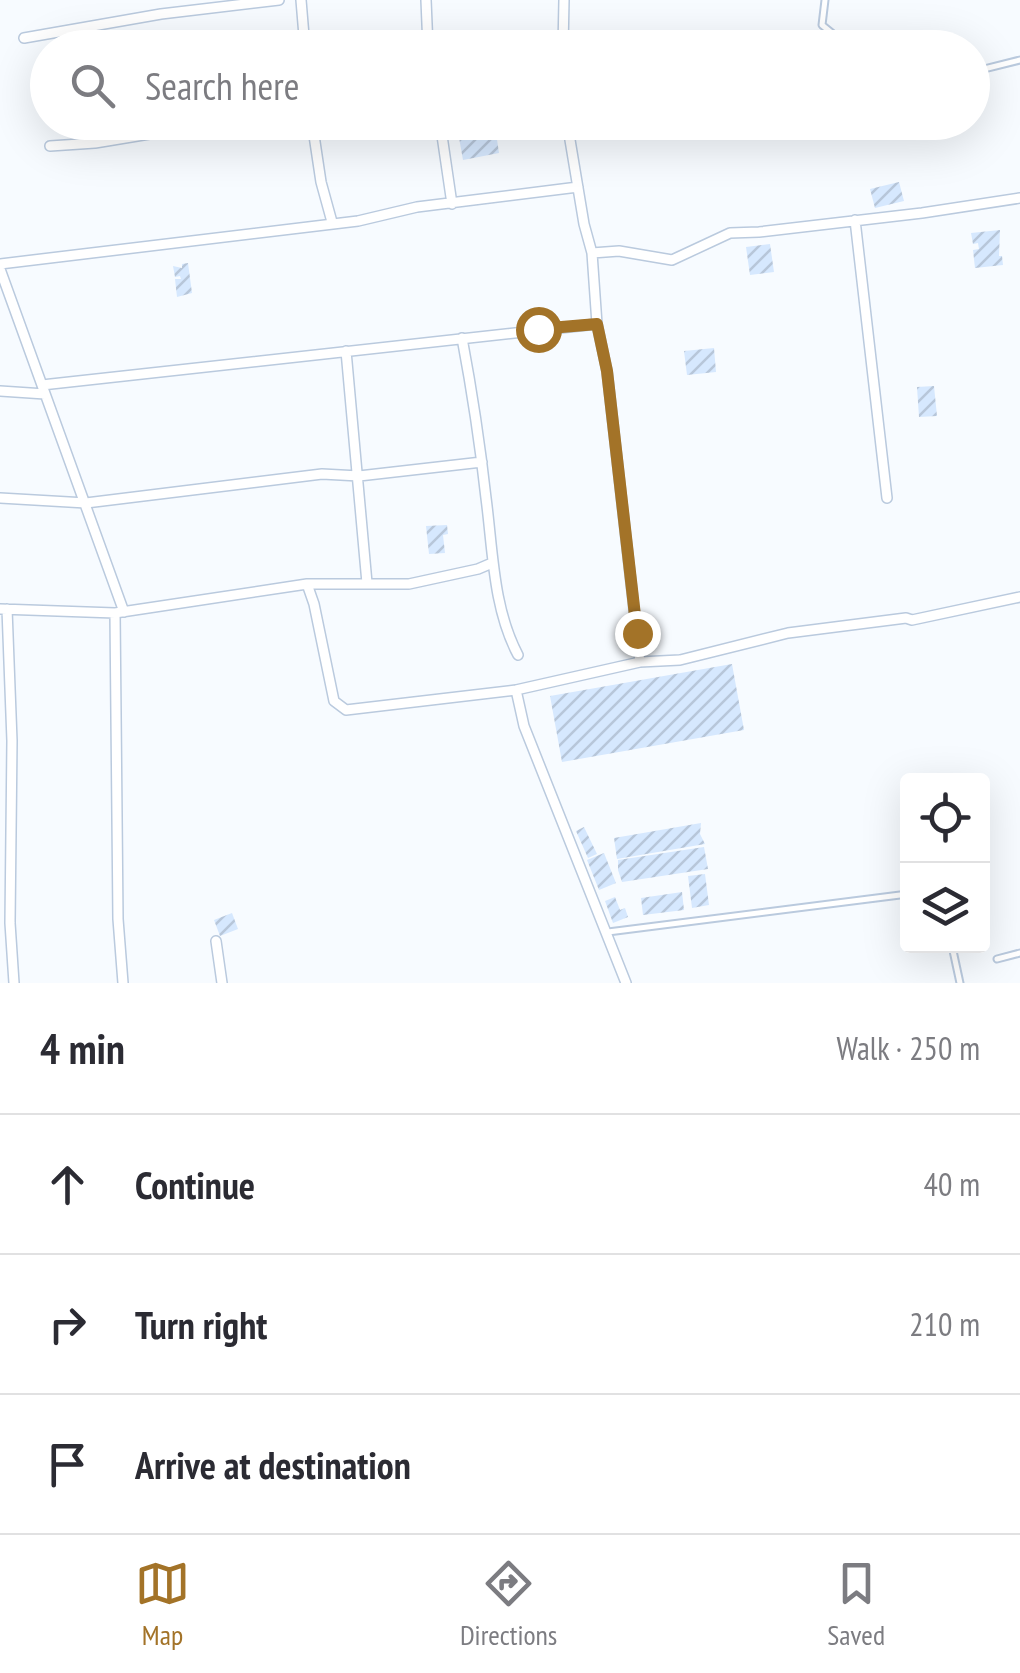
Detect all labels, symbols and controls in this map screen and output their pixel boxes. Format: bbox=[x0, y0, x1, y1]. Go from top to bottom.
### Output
search box bbox=[30, 30, 990, 140]
icon: search bbox=[65, 58, 120, 113]
text: Search here bbox=[145, 61, 299, 110]
route start bbox=[516, 307, 562, 353]
route end bbox=[615, 611, 661, 657]
map controls bbox=[900, 773, 990, 953]
button: locate bbox=[900, 773, 990, 863]
button: layers bbox=[900, 863, 990, 953]
text: 4 min bbox=[40, 1021, 125, 1076]
text: Walk · 250 m bbox=[836, 1027, 980, 1069]
icon: ahead bbox=[40, 1157, 95, 1212]
text: Continue bbox=[135, 1160, 255, 1209]
text: 40 m bbox=[924, 1163, 980, 1205]
icon: right bbox=[40, 1297, 95, 1352]
text: Turn right bbox=[135, 1300, 267, 1349]
text: 210 m bbox=[909, 1303, 980, 1345]
icon: arrive bbox=[40, 1437, 95, 1492]
text: Arrive at destination bbox=[135, 1440, 411, 1489]
tab: Map bbox=[135, 1556, 190, 1653]
tab: Directions bbox=[460, 1556, 557, 1653]
tab: Saved bbox=[827, 1556, 885, 1653]

